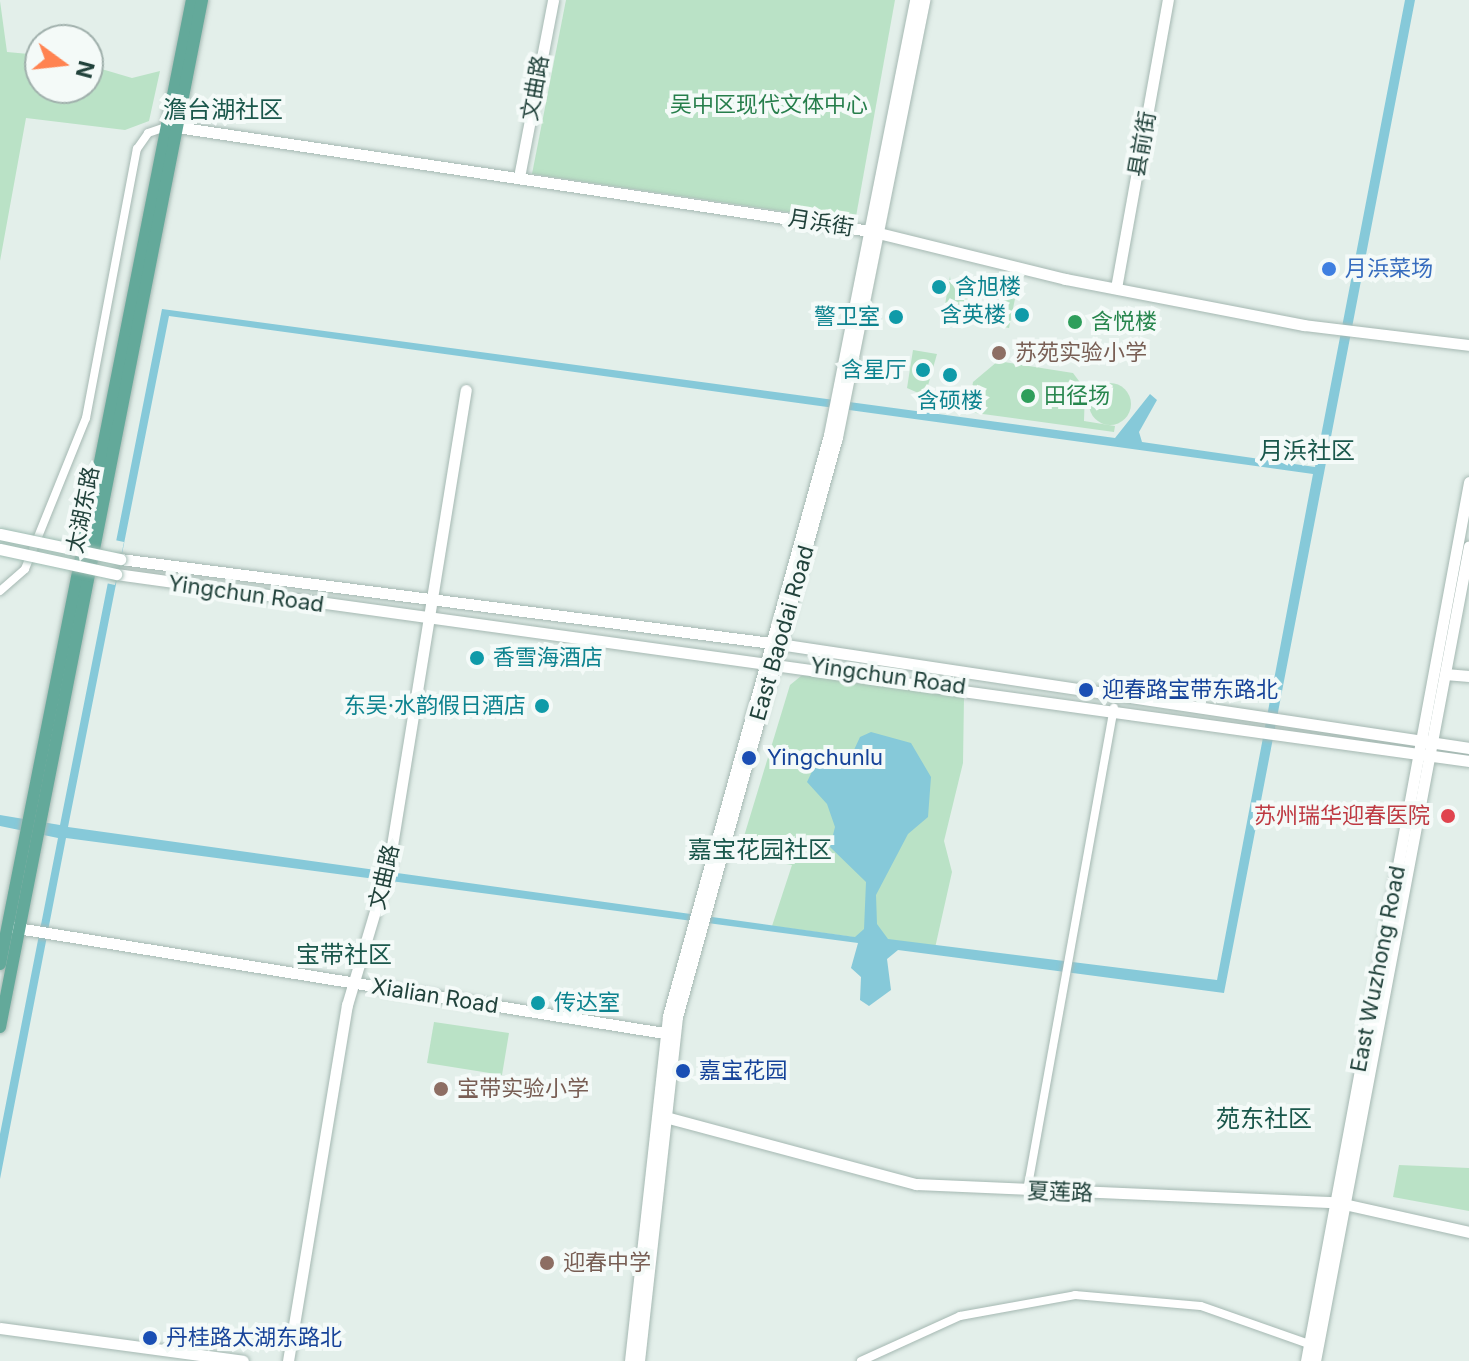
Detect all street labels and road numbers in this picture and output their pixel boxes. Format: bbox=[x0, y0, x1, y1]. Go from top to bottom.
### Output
street label: 文曲路 bbox=[516, 53, 554, 123]
street label: 县前街 bbox=[1123, 109, 1161, 179]
street label: 月浜街 bbox=[786, 205, 856, 241]
street label: 太湖东路 bbox=[62, 464, 104, 556]
street label: East Baodai Road bbox=[744, 542, 820, 724]
street label: Yingchun Road bbox=[166, 570, 326, 618]
street label: Yingchun Road bbox=[808, 652, 968, 700]
street label: 文曲路 bbox=[364, 842, 404, 912]
street label: East Wuzhong Road bbox=[1345, 864, 1411, 1074]
street label: Xialian Road bbox=[370, 973, 500, 1019]
street label: 夏莲路 bbox=[1027, 1178, 1093, 1206]

